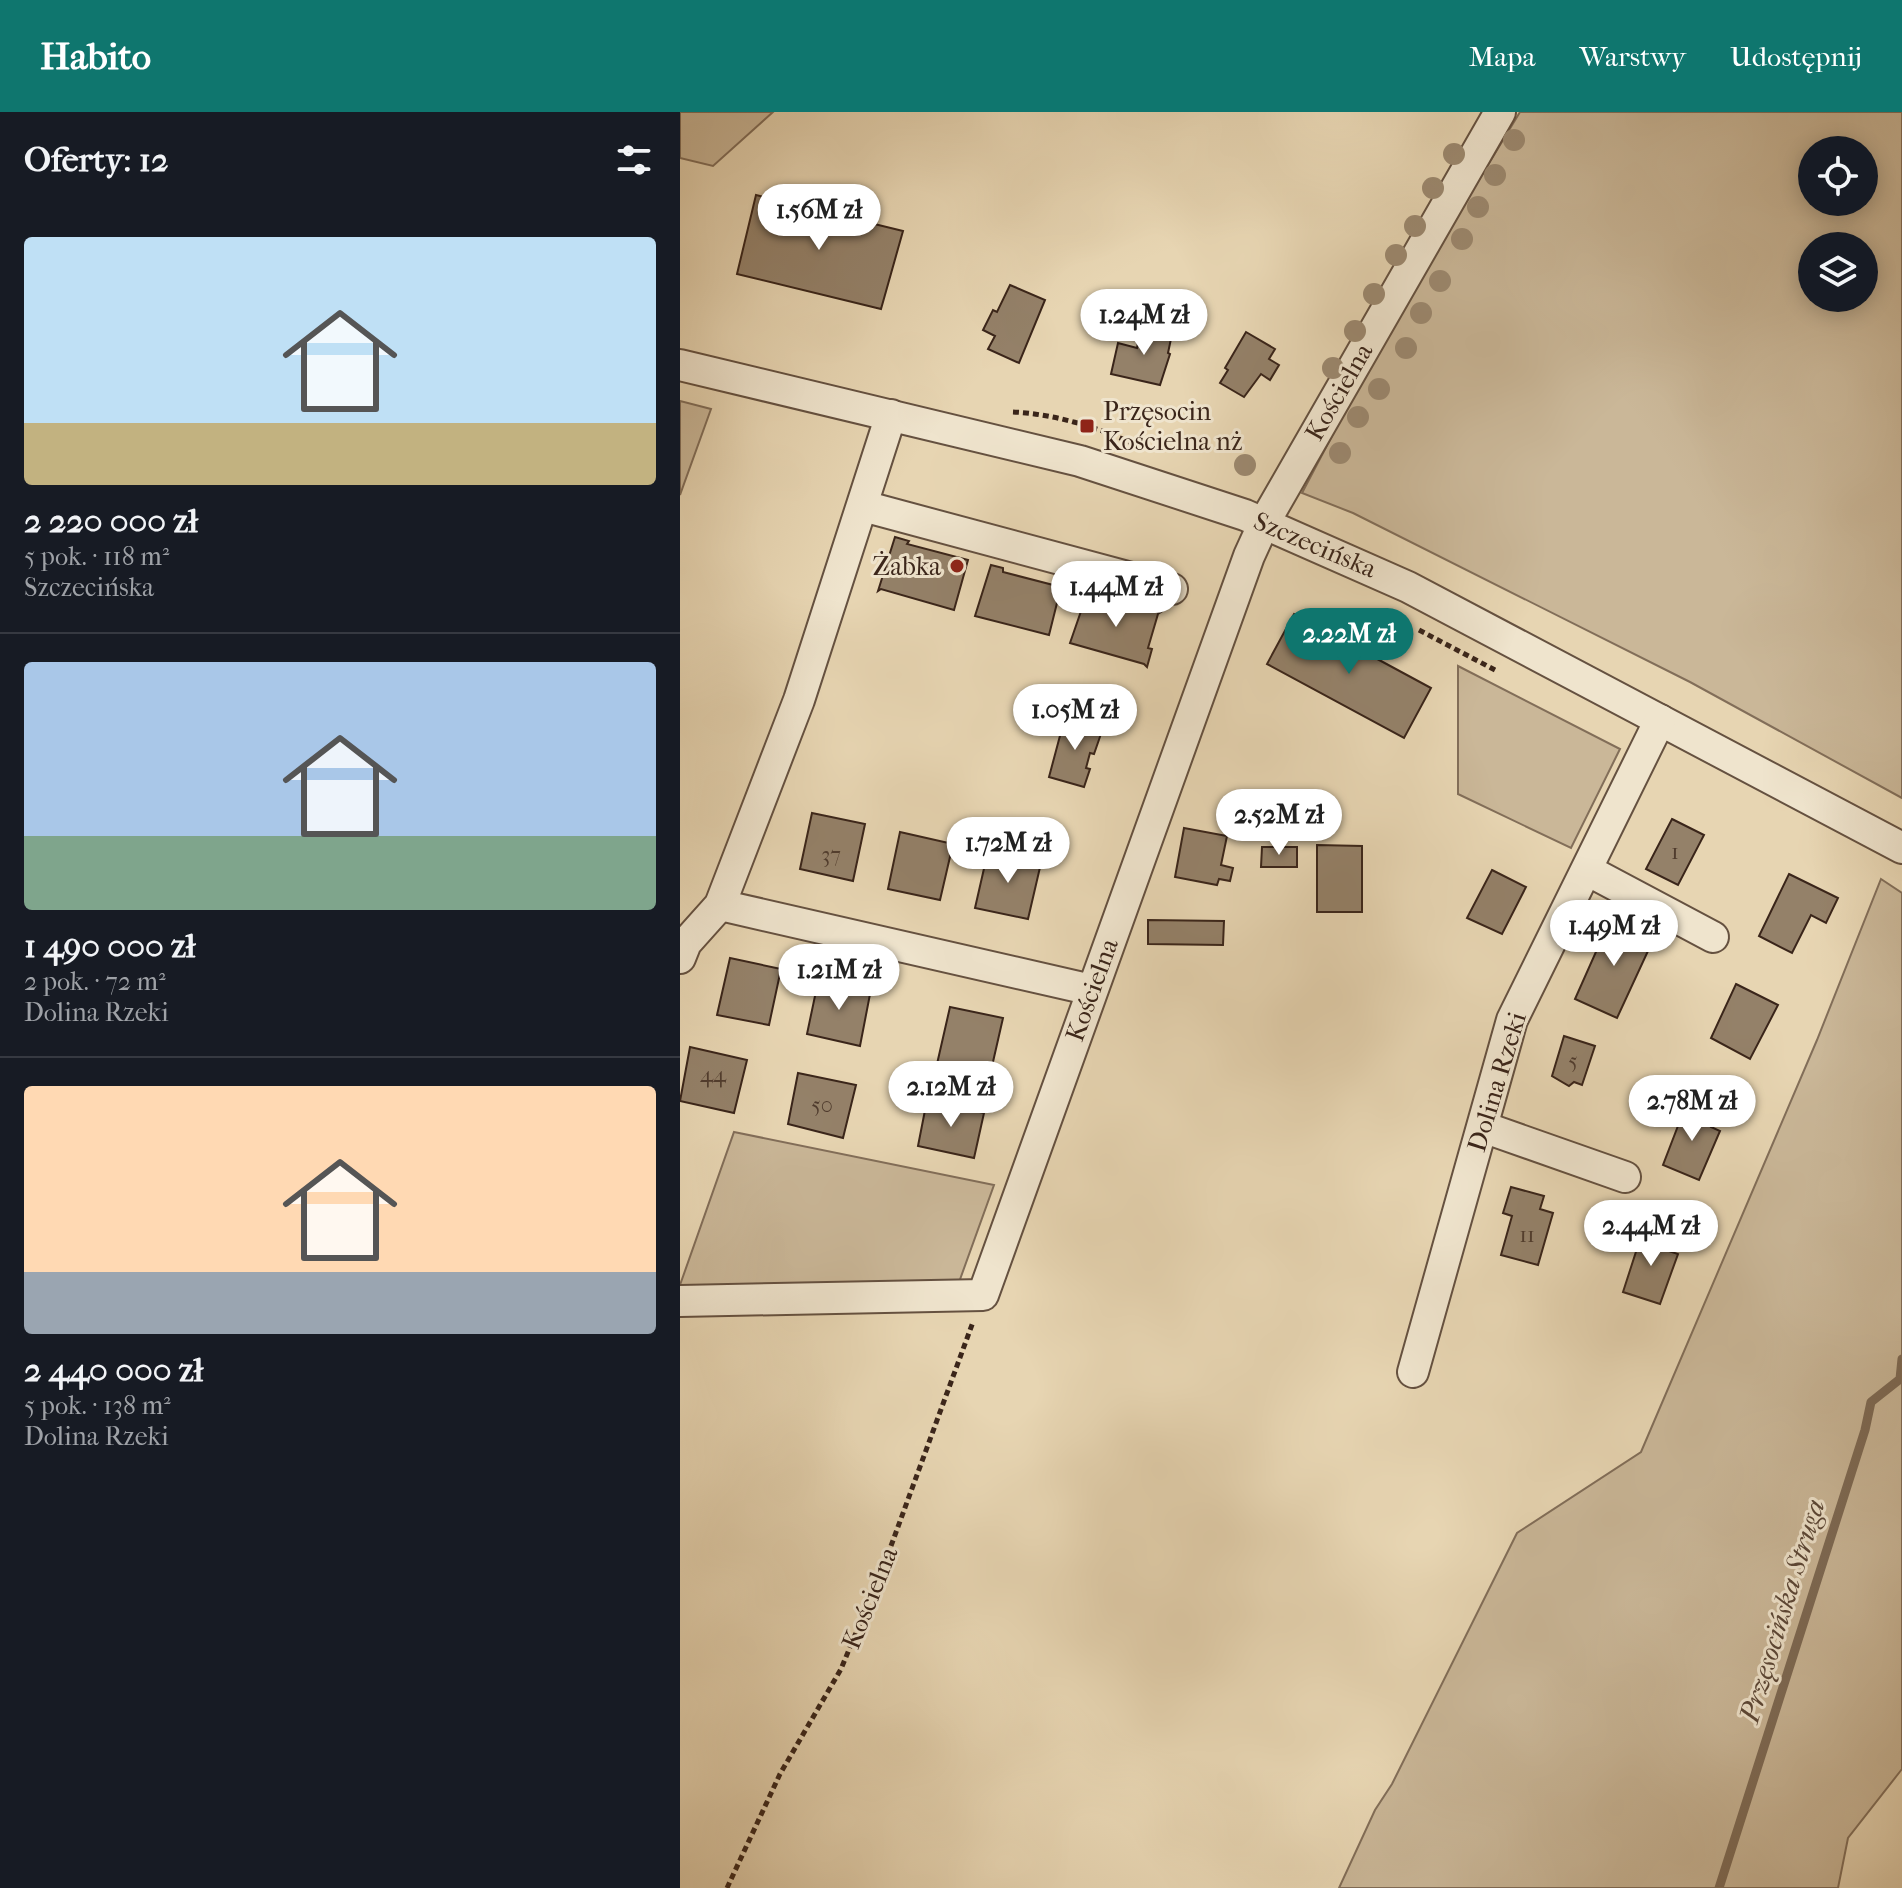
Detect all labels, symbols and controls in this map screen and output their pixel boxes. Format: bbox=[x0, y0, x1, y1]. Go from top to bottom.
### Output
text: Habito bbox=[40, 34, 151, 79]
text: Mapa bbox=[1469, 40, 1535, 73]
text: Warstwy bbox=[1579, 40, 1686, 73]
text: Udostępnij bbox=[1730, 40, 1862, 73]
map controls bbox=[1798, 136, 1878, 312]
button: locate bbox=[1798, 136, 1878, 216]
icon: filters bbox=[612, 138, 656, 182]
text: Oferty: 12 bbox=[24, 140, 168, 180]
pin: 1.56M zł bbox=[736, 184, 902, 252]
text: 1.56M zł bbox=[776, 194, 862, 225]
button: layers bbox=[1798, 232, 1878, 312]
icon: home bbox=[268, 289, 412, 433]
pin: 1.24M zł bbox=[1061, 289, 1227, 357]
text: 1.24M zł bbox=[1098, 299, 1190, 330]
street label: Kościelna bbox=[1299, 337, 1380, 446]
place label: Przęsocin Kościelna nż bbox=[1103, 396, 1242, 457]
marker: Przęsocin Kościelna nż bbox=[1078, 417, 1096, 435]
text: 2 220 000 zł bbox=[24, 501, 198, 541]
street label: Szczecińska bbox=[1249, 505, 1382, 585]
text: 5 pok. · 118 m² bbox=[24, 541, 169, 572]
place label: Żabka bbox=[873, 550, 942, 582]
marker: Żabka bbox=[948, 557, 966, 575]
pin: 1.44M zł bbox=[1033, 561, 1199, 629]
text: 1.44M zł bbox=[1069, 571, 1163, 602]
text: Szczecińska bbox=[24, 572, 154, 603]
pin: 2.22M zł bbox=[1266, 608, 1432, 676]
text: 2.22M zł bbox=[1302, 618, 1396, 649]
pin: 1.05M zł bbox=[992, 684, 1158, 752]
text: 1.05M zł bbox=[1031, 694, 1119, 725]
icon: home bbox=[268, 714, 412, 858]
pin: 2.52M zł bbox=[1196, 789, 1362, 857]
text: 2.52M zł bbox=[1234, 799, 1324, 830]
pin: 1.72M zł bbox=[925, 817, 1091, 885]
text: 1.72M zł bbox=[965, 827, 1051, 858]
house number: 1 bbox=[1671, 839, 1679, 865]
house number: 37 bbox=[821, 842, 841, 868]
pin: 1.49M zł bbox=[1531, 900, 1697, 968]
text: 1.49M zł bbox=[1568, 910, 1660, 941]
text: 1 490 000 zł bbox=[24, 926, 195, 966]
street label: Kościelna bbox=[1059, 933, 1125, 1046]
pin: 1.21M zł bbox=[756, 944, 922, 1012]
text: 1.21M zł bbox=[797, 954, 882, 985]
text: 2 pok. · 72 m² bbox=[24, 966, 166, 997]
text: Dolina Rzeki bbox=[24, 997, 169, 1028]
street label: Dolina Rzeki bbox=[1461, 1008, 1533, 1156]
house number: 5 bbox=[1568, 1048, 1578, 1074]
pin: 2.12M zł bbox=[868, 1061, 1034, 1129]
house number: 44 bbox=[700, 1062, 727, 1088]
text: 2.12M zł bbox=[906, 1071, 996, 1102]
pin: 2.78M zł bbox=[1609, 1075, 1775, 1143]
text: 2.78M zł bbox=[1647, 1085, 1737, 1116]
house number: 50 bbox=[811, 1092, 833, 1118]
icon: home bbox=[268, 1138, 412, 1282]
pin: 2.44M zł bbox=[1568, 1200, 1734, 1268]
text: 2.44M zł bbox=[1602, 1210, 1700, 1241]
house number: 11 bbox=[1519, 1222, 1535, 1248]
text: 2 440 000 zł bbox=[24, 1350, 203, 1390]
text: 5 pok. · 138 m² bbox=[24, 1390, 171, 1421]
text: Dolina Rzeki bbox=[24, 1421, 169, 1452]
water label: Przęsocińska Struga bbox=[1732, 1495, 1833, 1729]
street label: Kościelna bbox=[836, 1542, 905, 1654]

